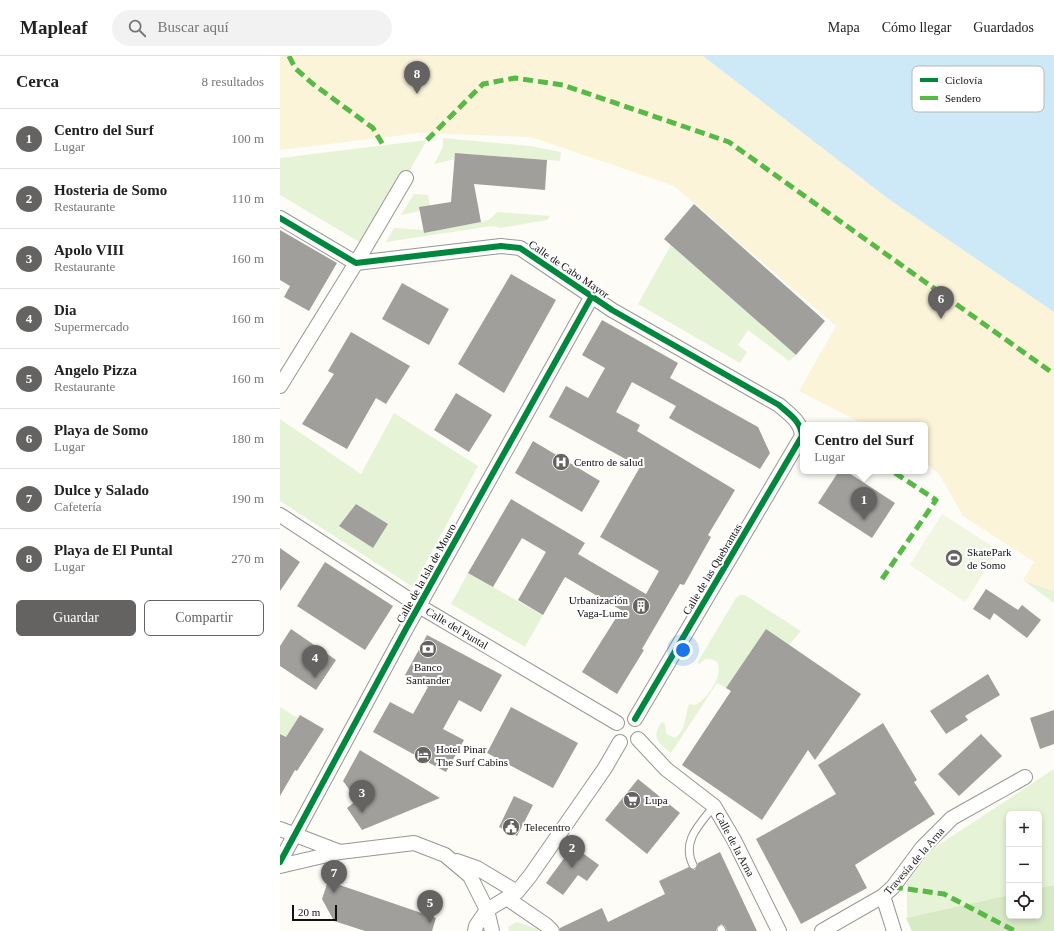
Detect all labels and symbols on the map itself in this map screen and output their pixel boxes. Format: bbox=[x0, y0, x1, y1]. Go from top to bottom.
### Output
pin: 8 bbox=[404, 61, 430, 94]
legend bbox=[912, 66, 1044, 112]
text: Ciclovía bbox=[945, 74, 982, 86]
text: Sendero bbox=[945, 92, 982, 104]
street label: Calle de Cabo Mayor bbox=[527, 238, 612, 301]
pin: 6 bbox=[928, 286, 954, 319]
hospital icon: Centro de salud bbox=[551, 452, 571, 472]
place label: Centro de salud bbox=[574, 456, 644, 468]
pin: 1 bbox=[851, 487, 877, 520]
street label: Calle de la Isla de Mouro bbox=[394, 521, 459, 625]
street label: Calle de las Quebrantas bbox=[680, 521, 744, 617]
place label: SkatePark de Somo bbox=[967, 546, 1012, 571]
sports icon: SkatePark de Somo bbox=[944, 548, 964, 568]
place label: Urbanización Vaga-Lume bbox=[569, 594, 628, 619]
building icon: Urbanización Vaga-Lume bbox=[631, 596, 651, 616]
street label: Calle del Puntal bbox=[424, 605, 490, 651]
bank icon: Banco Santander bbox=[418, 639, 438, 659]
your location bbox=[673, 640, 693, 660]
pin: 4 bbox=[302, 645, 328, 678]
place label: Banco Santander bbox=[406, 661, 450, 686]
place label: Hotel Pinar The Surf Cabins bbox=[436, 743, 508, 768]
hotel icon: Hotel Pinar The Surf Cabins bbox=[413, 745, 433, 765]
pin: 3 bbox=[349, 780, 375, 813]
supermarket icon: Lupa bbox=[622, 790, 642, 810]
place label: Lupa bbox=[645, 794, 668, 806]
street label: Calle de la Arna bbox=[713, 810, 757, 878]
public building icon: Telecentro bbox=[501, 817, 521, 837]
place label: Telecentro bbox=[524, 821, 571, 833]
street label: Travesía de la Arna bbox=[881, 825, 947, 897]
pin: 2 bbox=[559, 835, 585, 868]
pin: 7 bbox=[321, 860, 347, 893]
pin: 5 bbox=[417, 890, 443, 923]
scale bar bbox=[292, 903, 337, 922]

